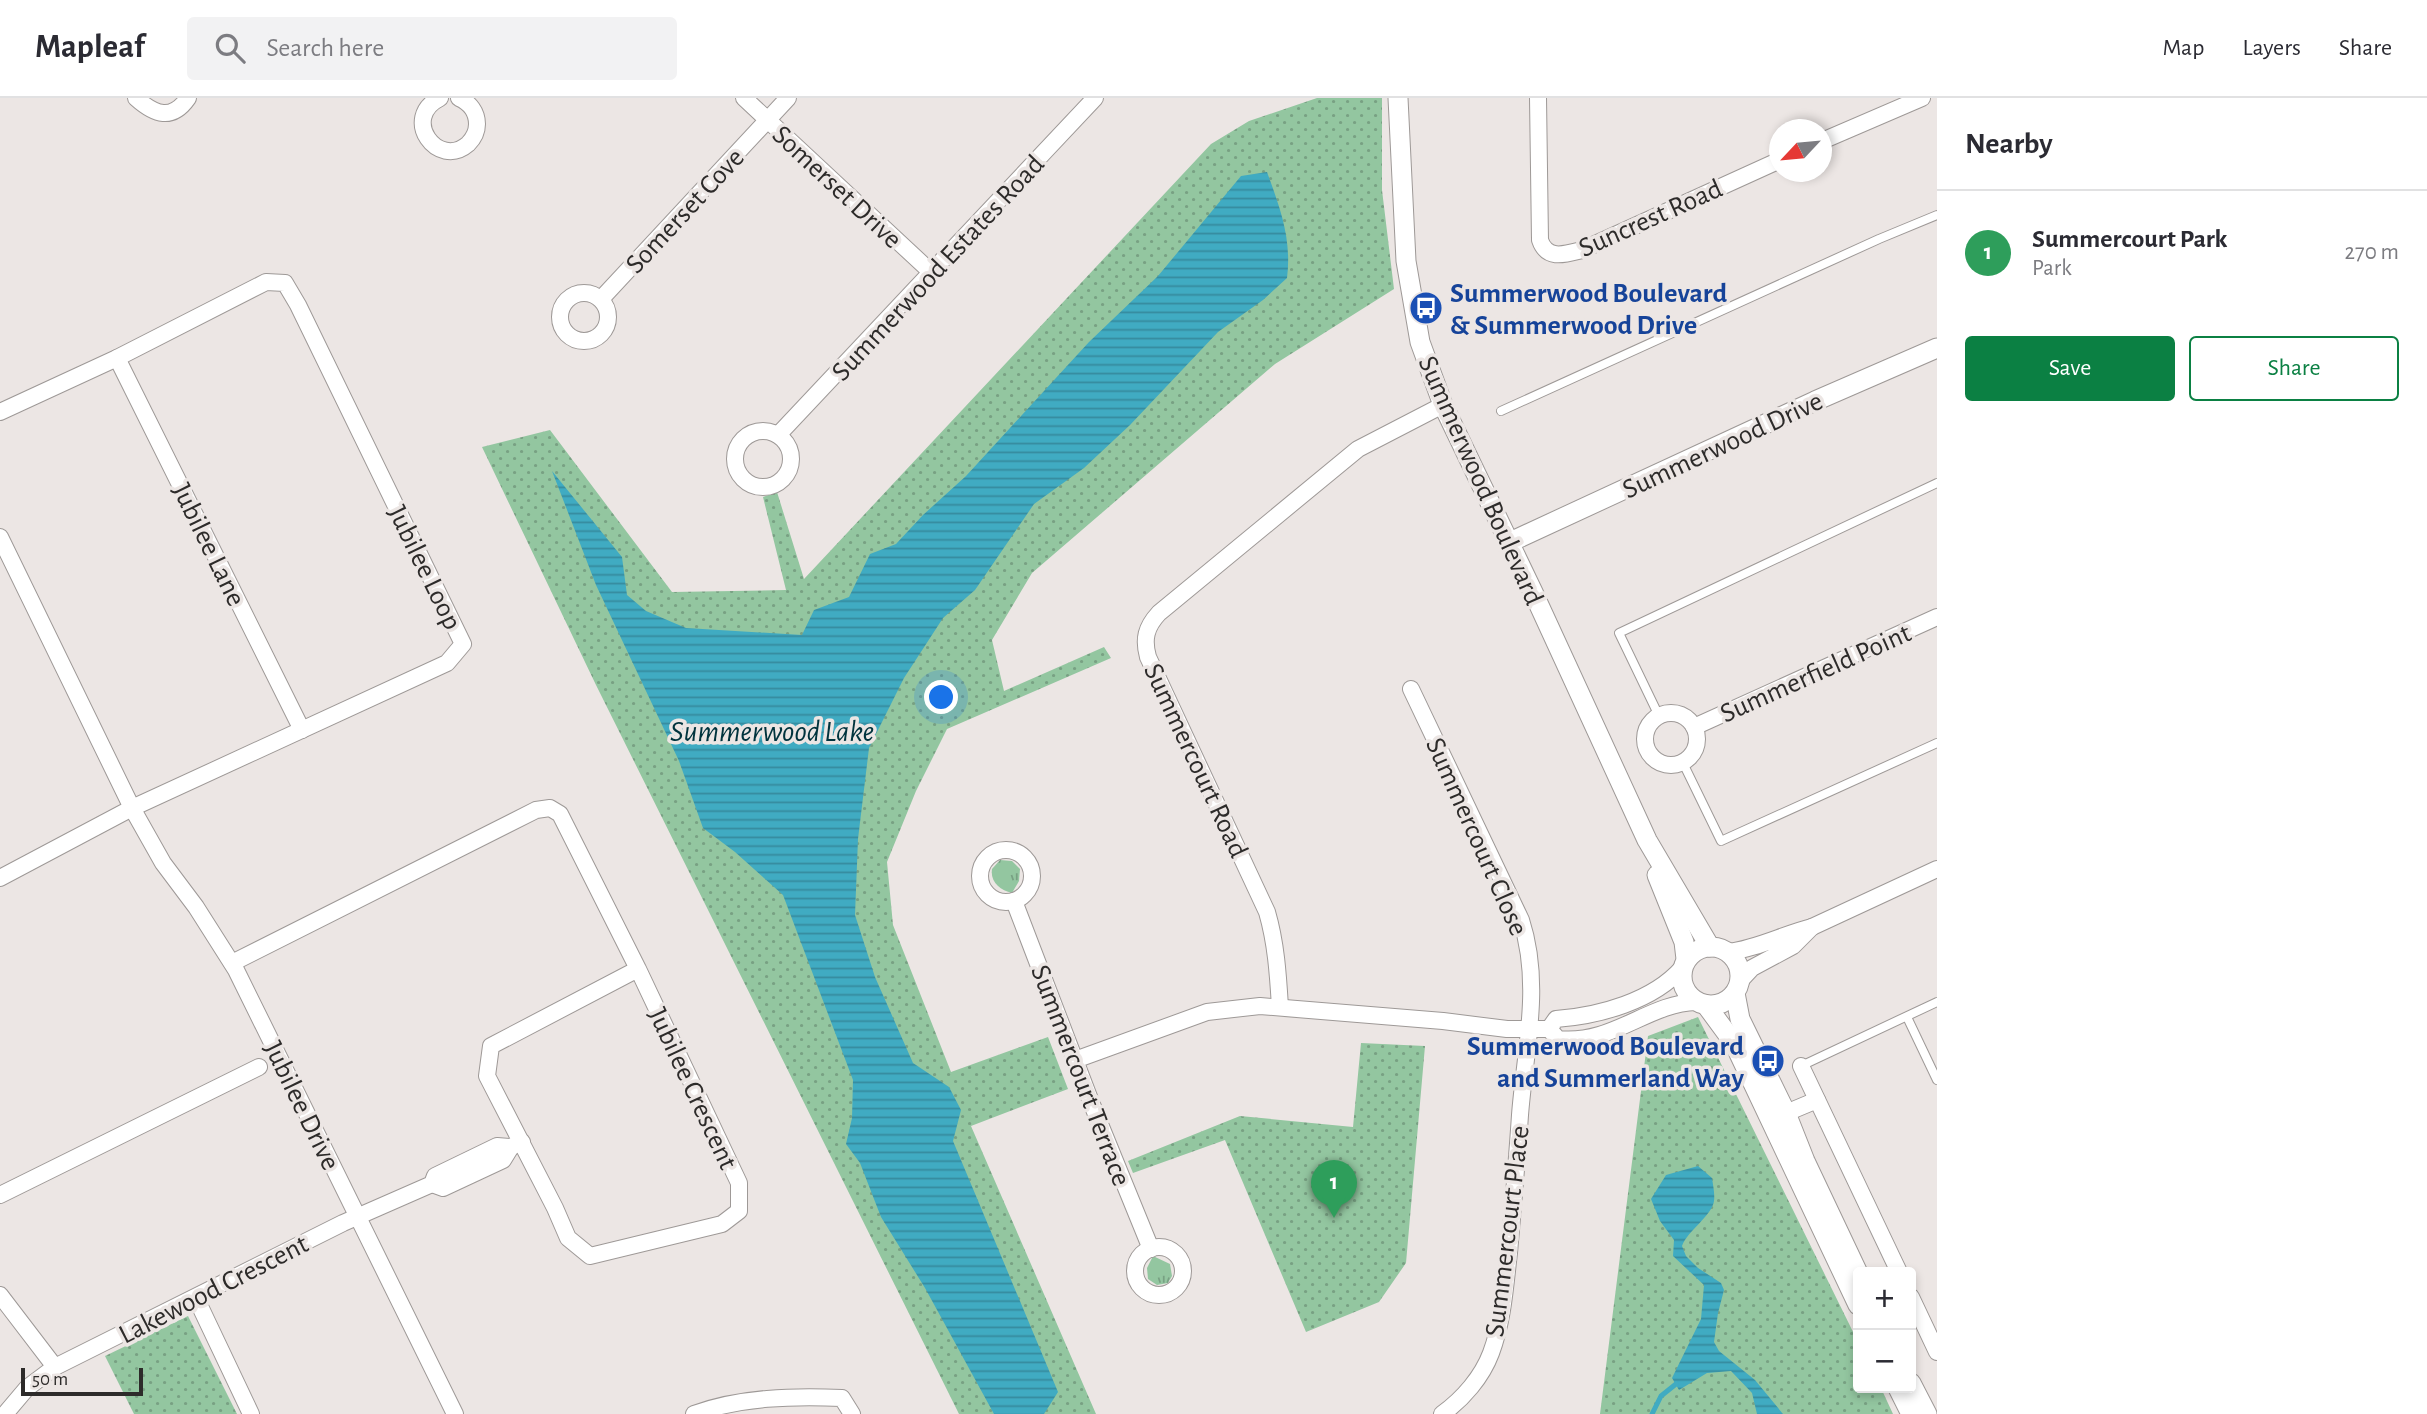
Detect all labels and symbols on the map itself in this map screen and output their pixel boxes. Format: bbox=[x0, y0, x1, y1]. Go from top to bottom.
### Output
north arrow bbox=[1769, 119, 1832, 182]
street label: Somerset Drive bbox=[767, 121, 907, 254]
street label: Somerset Cove bbox=[621, 144, 750, 279]
street label: Summerwood Estates Road bbox=[827, 150, 1050, 387]
street label: Suncrest Road bbox=[1575, 175, 1727, 263]
place label: Summerwood Boulevard & Summerwood Drive bbox=[1450, 280, 1728, 340]
bus stop icon: Summerwood Boulevard & Summerwood Drive bbox=[1407, 289, 1445, 327]
street label: Summerwood Boulevard bbox=[1413, 352, 1548, 610]
street label: Summerwood Drive bbox=[1618, 387, 1827, 504]
street label: Jubilee Lane bbox=[166, 479, 250, 611]
street label: Jubilee Loop bbox=[382, 501, 466, 634]
street label: Summerfield Point bbox=[1716, 619, 1915, 728]
street label: Summercourt Road bbox=[1138, 660, 1252, 862]
your location bbox=[924, 680, 958, 714]
water label: Summerwood Lake bbox=[670, 717, 874, 747]
street label: Summercourt Close bbox=[1420, 734, 1532, 940]
street label: Summercourt Terrace bbox=[1025, 961, 1135, 1190]
street label: Jubilee Crescent bbox=[643, 1004, 742, 1174]
place label: Summerwood Boulevard and Summerland Way bbox=[1467, 1033, 1744, 1093]
street label: Jubilee Drive bbox=[258, 1037, 344, 1175]
bus stop icon: Summerwood Boulevard and Summerland Way bbox=[1749, 1042, 1787, 1080]
street label: Summercourt Place bbox=[1481, 1124, 1535, 1339]
pin: 1 bbox=[1311, 1160, 1357, 1218]
street label: Lakewood Crescent bbox=[115, 1230, 313, 1350]
scale bar bbox=[21, 1365, 144, 1397]

